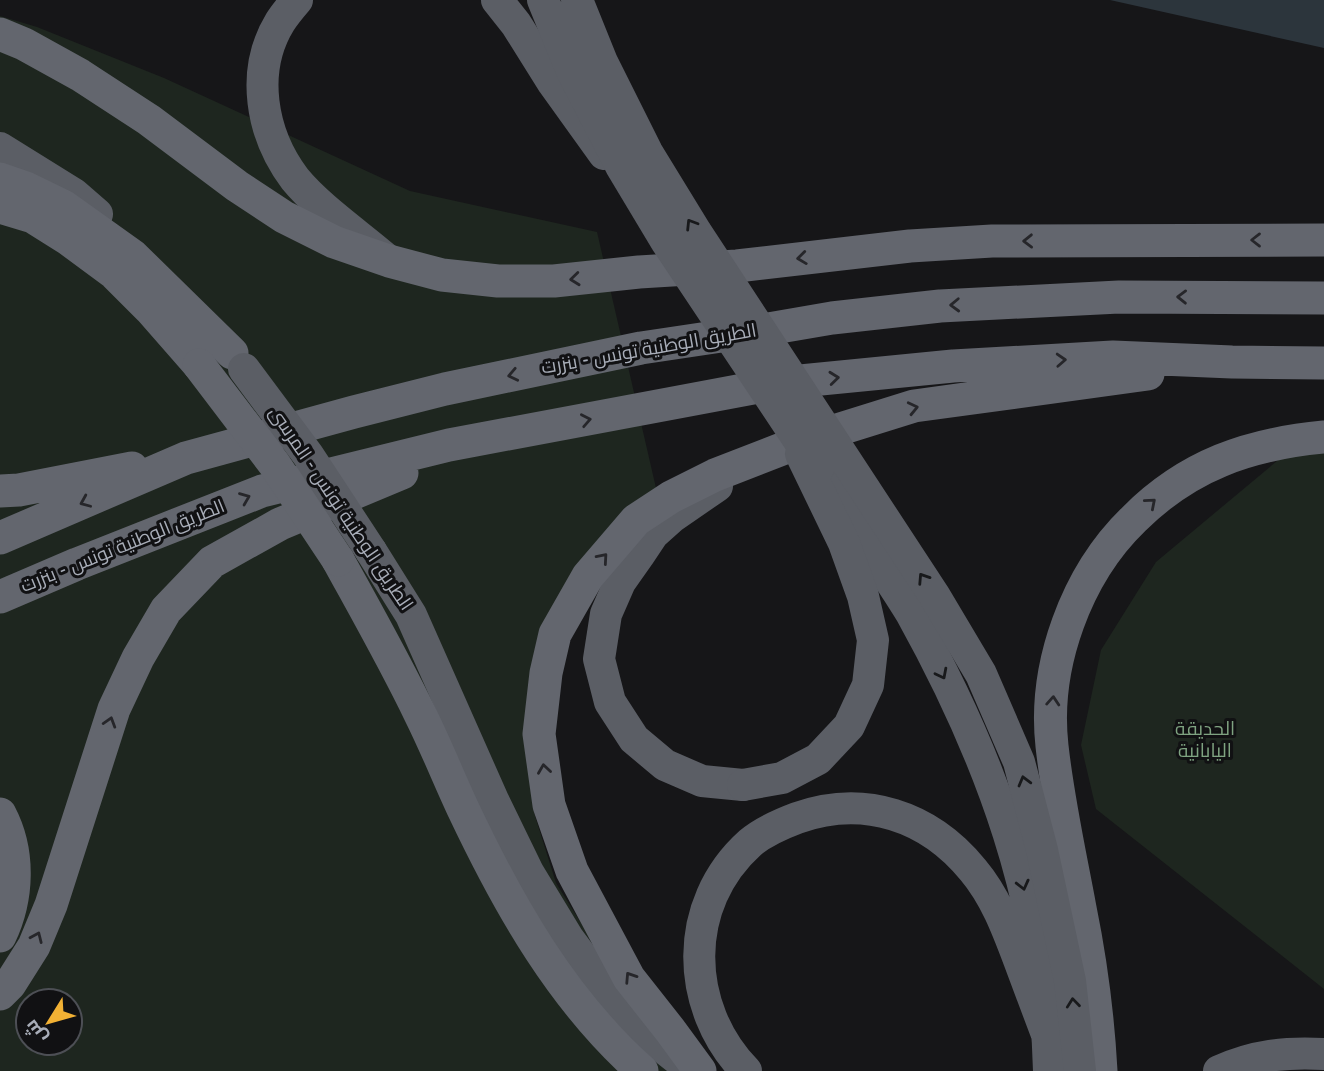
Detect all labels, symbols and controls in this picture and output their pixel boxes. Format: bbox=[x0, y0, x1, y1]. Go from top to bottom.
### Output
one-way arrow bbox=[686, 219, 699, 232]
one-way arrow bbox=[1250, 232, 1261, 248]
one-way arrow bbox=[1023, 233, 1033, 249]
one-way arrow bbox=[796, 250, 807, 265]
one-way arrow bbox=[569, 271, 581, 286]
one-way arrow bbox=[1177, 289, 1187, 305]
one-way arrow bbox=[949, 297, 960, 312]
street label: الطريق الوطنية تونس - بنزرت bbox=[540, 319, 758, 381]
one-way arrow bbox=[1056, 352, 1067, 367]
one-way arrow bbox=[507, 366, 519, 381]
one-way arrow bbox=[829, 371, 840, 386]
one-way arrow bbox=[907, 401, 919, 416]
street label: الطريق الوطنية تونس - المرسى bbox=[263, 402, 417, 616]
one-way arrow bbox=[580, 413, 592, 428]
one-way arrow bbox=[238, 492, 250, 506]
one-way arrow bbox=[79, 494, 92, 508]
street label: الطريق الوطنية تونس - بنزرت bbox=[17, 495, 229, 599]
one-way arrow bbox=[1143, 499, 1156, 511]
one-way arrow bbox=[595, 553, 607, 566]
one-way arrow bbox=[918, 573, 931, 586]
one-way arrow bbox=[934, 666, 948, 679]
one-way arrow bbox=[1045, 695, 1060, 706]
one-way arrow bbox=[102, 716, 117, 728]
park label: الحديقة اليابانية bbox=[1175, 718, 1235, 764]
one-way arrow bbox=[536, 763, 551, 775]
one-way arrow bbox=[1017, 775, 1032, 787]
one-way arrow bbox=[1015, 879, 1030, 891]
one-way arrow bbox=[29, 932, 43, 944]
one-way arrow bbox=[625, 972, 638, 985]
north arrow bbox=[14, 987, 84, 1057]
one-way arrow bbox=[1065, 997, 1080, 1009]
text: ش bbox=[20, 1014, 54, 1048]

